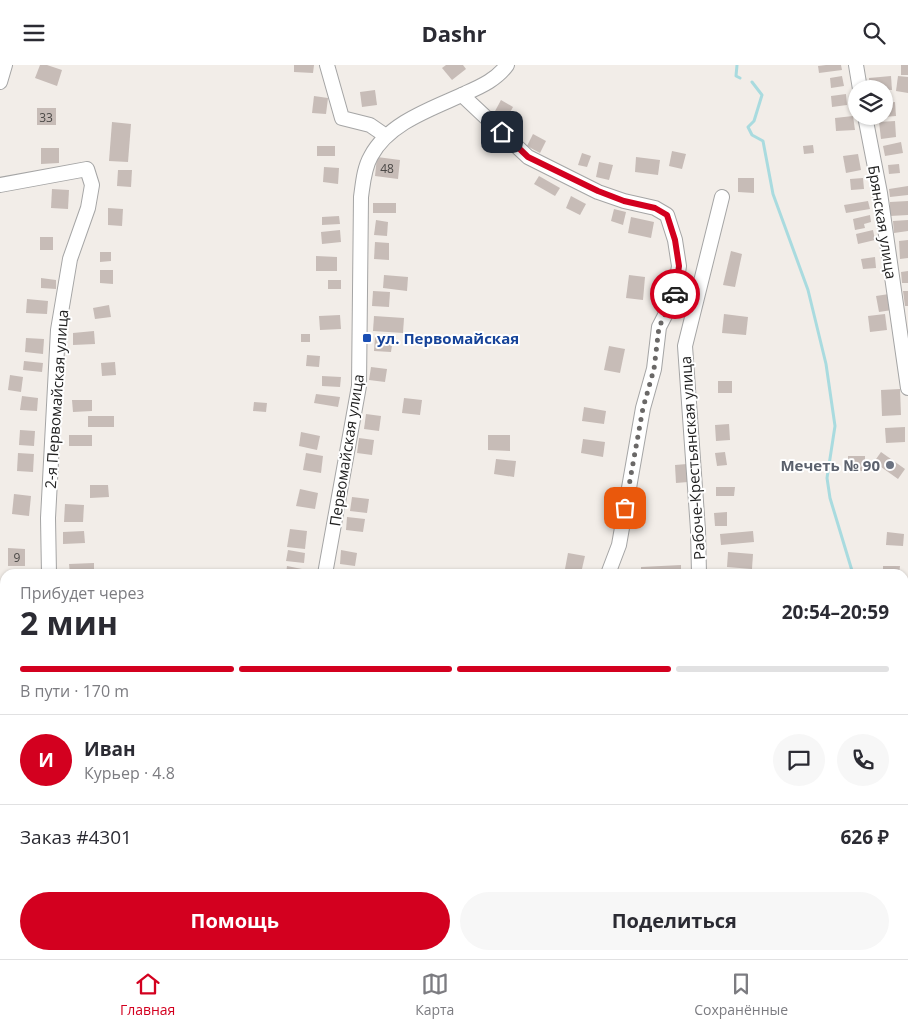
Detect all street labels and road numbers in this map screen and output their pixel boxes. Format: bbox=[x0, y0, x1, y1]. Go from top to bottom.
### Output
street label: Брянская улица bbox=[864, 164, 902, 280]
street label: 2-я Первомайская улица bbox=[40, 309, 72, 489]
street label: Рабоче-Крестьянская улица bbox=[675, 355, 709, 561]
street label: Первомайская улица bbox=[324, 372, 368, 528]

